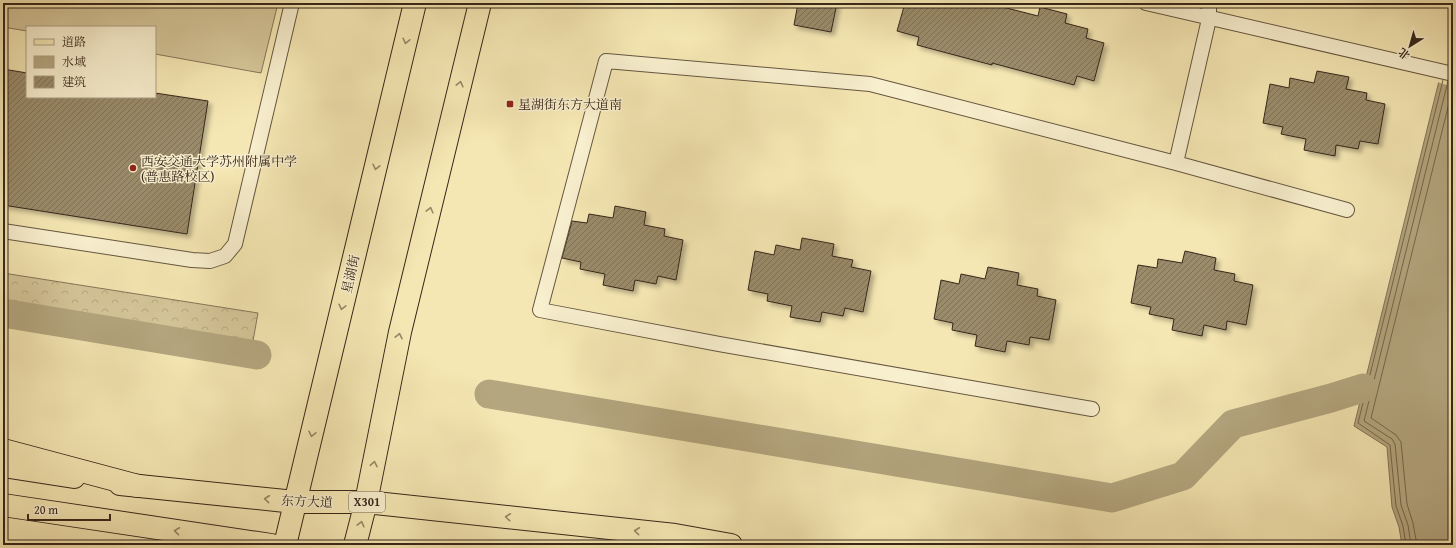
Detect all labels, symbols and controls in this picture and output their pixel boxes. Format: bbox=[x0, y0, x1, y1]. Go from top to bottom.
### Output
legend bbox=[26, 26, 156, 98]
north arrow bbox=[1390, 26, 1430, 66]
text: 道路 bbox=[62, 33, 86, 50]
one-way arrow bbox=[403, 38, 411, 44]
text: 北 bbox=[1395, 44, 1413, 64]
text: 水域 bbox=[62, 53, 86, 70]
text: 建筑 bbox=[62, 73, 86, 90]
one-way arrow bbox=[456, 81, 464, 87]
place label: 星湖街东方大道南 bbox=[518, 95, 622, 114]
marker: 星湖街东方大道南 bbox=[505, 99, 515, 109]
place label: 西安交通大学苏州附属中学 (普惠路校区) bbox=[141, 152, 297, 186]
marker: 西安交通大学苏州附属中学 (普惠路校区) bbox=[128, 163, 138, 173]
one-way arrow bbox=[372, 164, 380, 171]
one-way arrow bbox=[425, 207, 433, 213]
street label: 星湖街 bbox=[337, 253, 364, 295]
one-way arrow bbox=[339, 304, 347, 311]
one-way arrow bbox=[395, 333, 403, 340]
one-way arrow bbox=[308, 431, 316, 437]
one-way arrow bbox=[369, 461, 377, 467]
street label: 东方大道 bbox=[281, 491, 333, 512]
road number: X301 bbox=[349, 492, 385, 512]
one-way arrow bbox=[264, 495, 270, 504]
scale bar bbox=[28, 496, 110, 522]
text: 20 m bbox=[34, 501, 58, 518]
one-way arrow bbox=[505, 513, 511, 522]
one-way arrow bbox=[356, 520, 364, 527]
one-way arrow bbox=[174, 527, 180, 536]
one-way arrow bbox=[634, 527, 640, 536]

